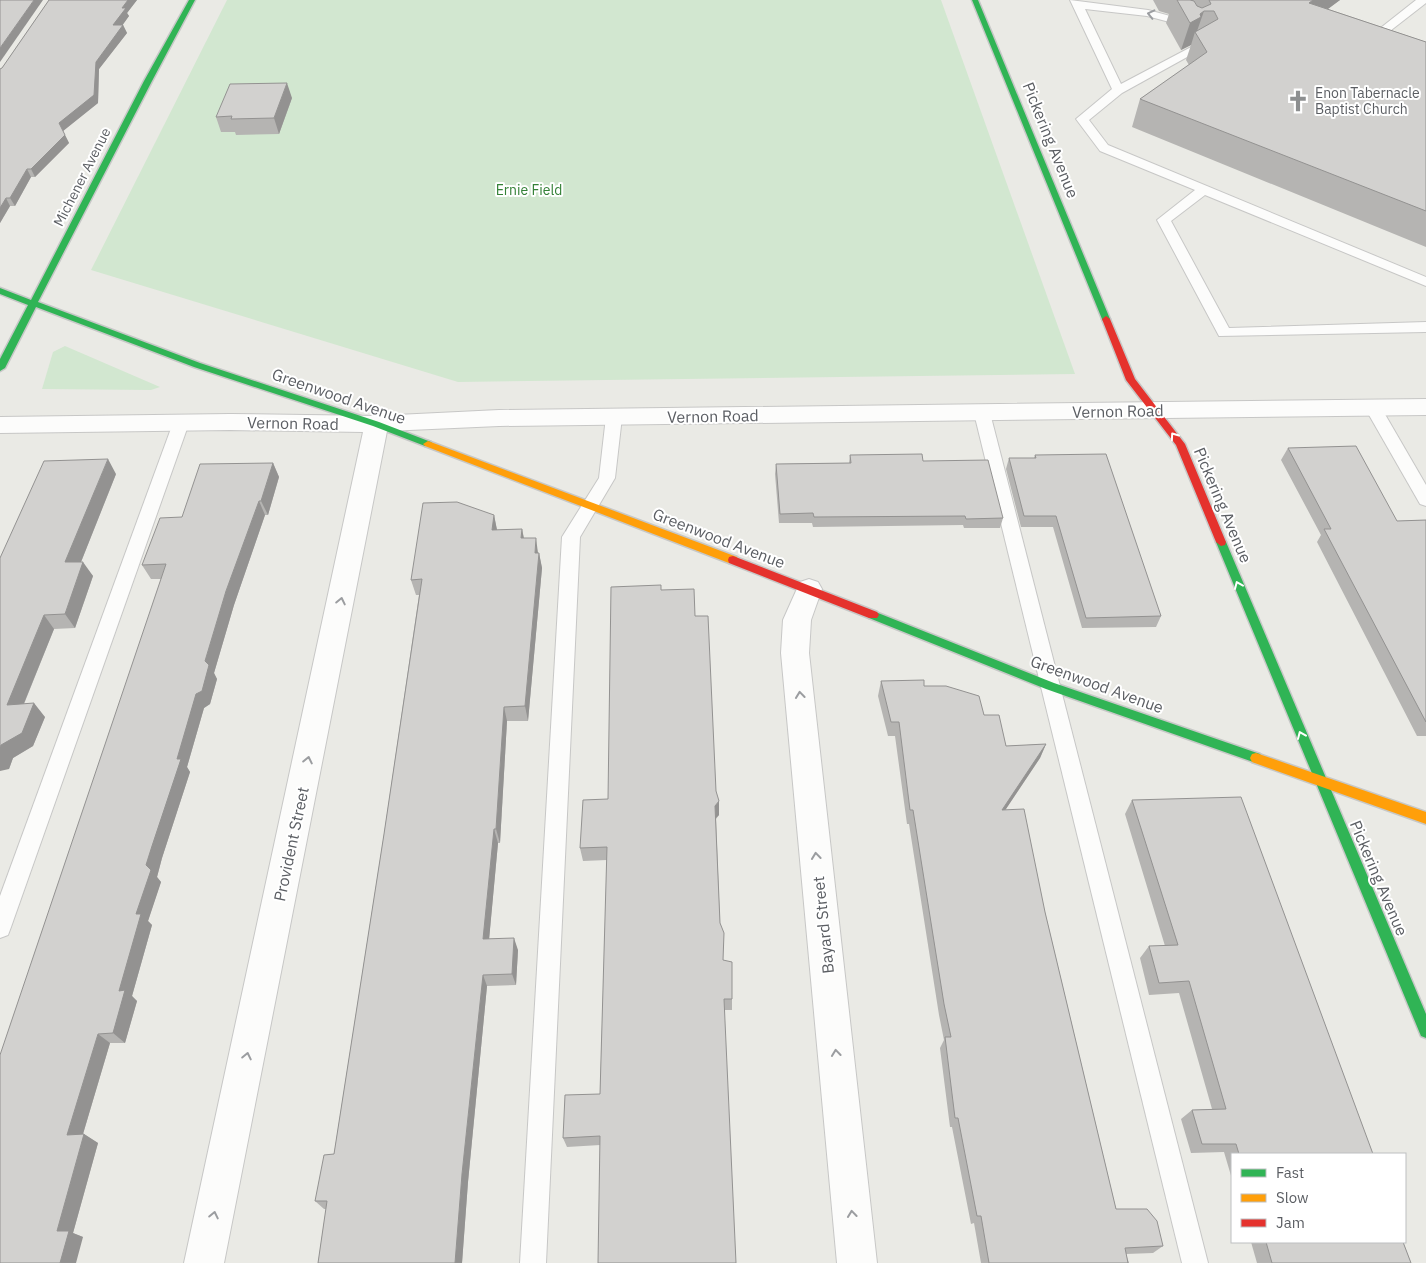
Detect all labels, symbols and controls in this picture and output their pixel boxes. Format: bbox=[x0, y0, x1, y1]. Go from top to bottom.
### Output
one-way arrow bbox=[1147, 9, 1156, 20]
street label: Pickering Avenue bbox=[1019, 79, 1083, 201]
place label: Enon Tabernacle Baptist Church bbox=[1315, 84, 1420, 118]
church icon: Enon Tabernacle Baptist Church bbox=[1285, 88, 1311, 114]
street label: Michener Avenue bbox=[49, 124, 115, 229]
park label: Ernie Field bbox=[496, 181, 562, 199]
street label: Greenwood Avenue bbox=[270, 364, 409, 428]
street label: Vernon Road bbox=[1072, 400, 1164, 422]
street label: Vernon Road bbox=[667, 405, 759, 427]
street label: Vernon Road bbox=[247, 412, 339, 434]
one-way arrow bbox=[1171, 432, 1180, 442]
street label: Pickering Avenue bbox=[1190, 444, 1256, 566]
street label: Greenwood Avenue bbox=[650, 504, 788, 573]
one-way arrow bbox=[1234, 581, 1245, 590]
one-way arrow bbox=[336, 596, 346, 605]
street label: Greenwood Avenue bbox=[1028, 651, 1166, 717]
one-way arrow bbox=[795, 690, 806, 698]
one-way arrow bbox=[1297, 731, 1307, 740]
one-way arrow bbox=[303, 756, 313, 764]
street label: Provident Street bbox=[269, 785, 313, 903]
street label: Pickering Avenue bbox=[1346, 817, 1412, 939]
one-way arrow bbox=[811, 852, 822, 860]
street label: Bayard Street bbox=[808, 875, 838, 975]
one-way arrow bbox=[831, 1049, 842, 1057]
one-way arrow bbox=[241, 1052, 251, 1061]
legend bbox=[1231, 1153, 1406, 1243]
text: Fast bbox=[1276, 1163, 1304, 1182]
text: Slow bbox=[1276, 1188, 1309, 1207]
one-way arrow bbox=[847, 1210, 858, 1218]
one-way arrow bbox=[208, 1211, 218, 1220]
text: Jam bbox=[1276, 1213, 1305, 1232]

